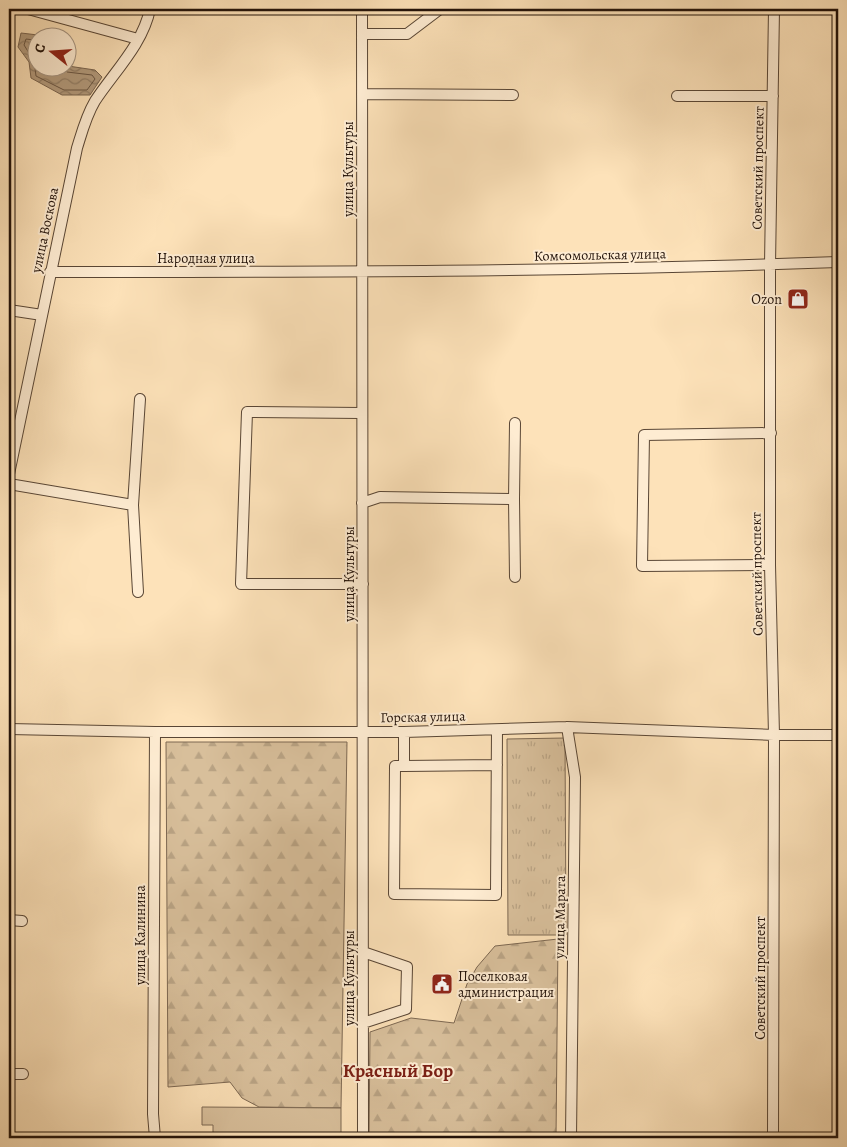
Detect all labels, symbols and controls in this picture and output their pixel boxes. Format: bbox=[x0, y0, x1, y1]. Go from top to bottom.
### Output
north arrow bbox=[28, 28, 78, 78]
text: С bbox=[30, 41, 51, 55]
street label: Советский проспект bbox=[747, 106, 769, 230]
street label: улица Культуры bbox=[339, 121, 358, 218]
street label: улица Воскова bbox=[26, 185, 63, 276]
street label: Комсомольская улица bbox=[534, 244, 667, 266]
street label: Народная улица bbox=[157, 249, 256, 268]
shop icon: Ozon bbox=[786, 287, 810, 311]
place label: Ozon bbox=[751, 290, 782, 309]
street label: Советский проспект bbox=[746, 512, 768, 636]
street label: улица Культуры bbox=[340, 526, 359, 623]
street label: Горская улица bbox=[380, 707, 466, 727]
street label: улица Марата bbox=[550, 875, 570, 960]
street label: улица Калинина bbox=[131, 885, 150, 986]
street label: Советский проспект bbox=[751, 916, 770, 1040]
street label: улица Культуры bbox=[340, 930, 359, 1027]
place label: Поселковая администрация bbox=[458, 967, 554, 1002]
public building icon: Поселковая администрация bbox=[430, 972, 454, 996]
district label: Красный Бор bbox=[343, 1058, 453, 1084]

